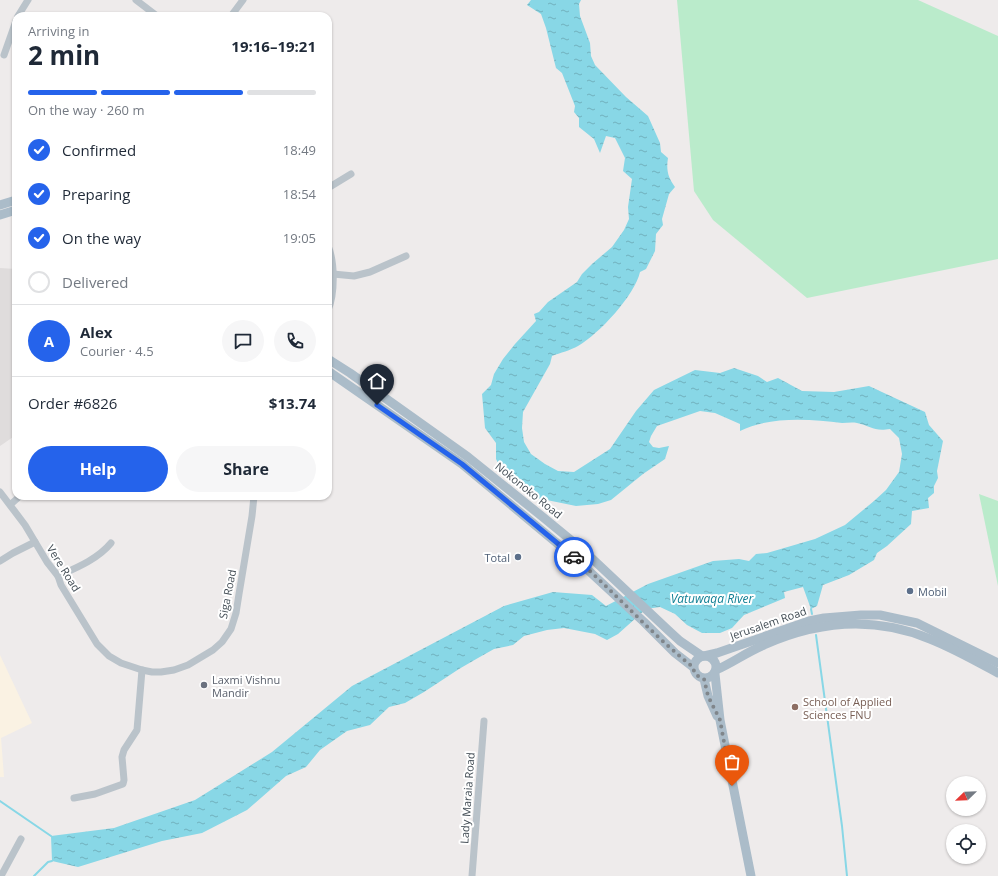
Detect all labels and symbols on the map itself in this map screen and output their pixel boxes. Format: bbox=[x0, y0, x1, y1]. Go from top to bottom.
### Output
pin bbox=[360, 364, 394, 405]
street label: Nokonoko Road bbox=[492, 458, 566, 522]
courier bbox=[554, 537, 594, 577]
street label: Vere Road bbox=[44, 542, 84, 594]
place label: Total bbox=[485, 550, 510, 565]
marker: Total bbox=[513, 552, 523, 562]
street label: Siga Road bbox=[215, 568, 239, 620]
place label: Mobil bbox=[918, 584, 947, 599]
marker: Mobil bbox=[905, 586, 915, 596]
water label: Vatuwaqa River bbox=[671, 590, 755, 607]
street label: Jerusalem Road bbox=[727, 603, 808, 643]
place label: Laxmi Vishnu Mandir bbox=[212, 672, 280, 700]
marker: Laxmi Vishnu Mandir bbox=[199, 680, 209, 690]
place label: School of Applied Sciences FNU bbox=[803, 694, 892, 722]
marker: School of Applied Sciences FNU bbox=[790, 702, 800, 712]
pin bbox=[715, 745, 749, 786]
street label: Lady Maraia Road bbox=[456, 752, 478, 844]
north arrow bbox=[946, 776, 986, 816]

